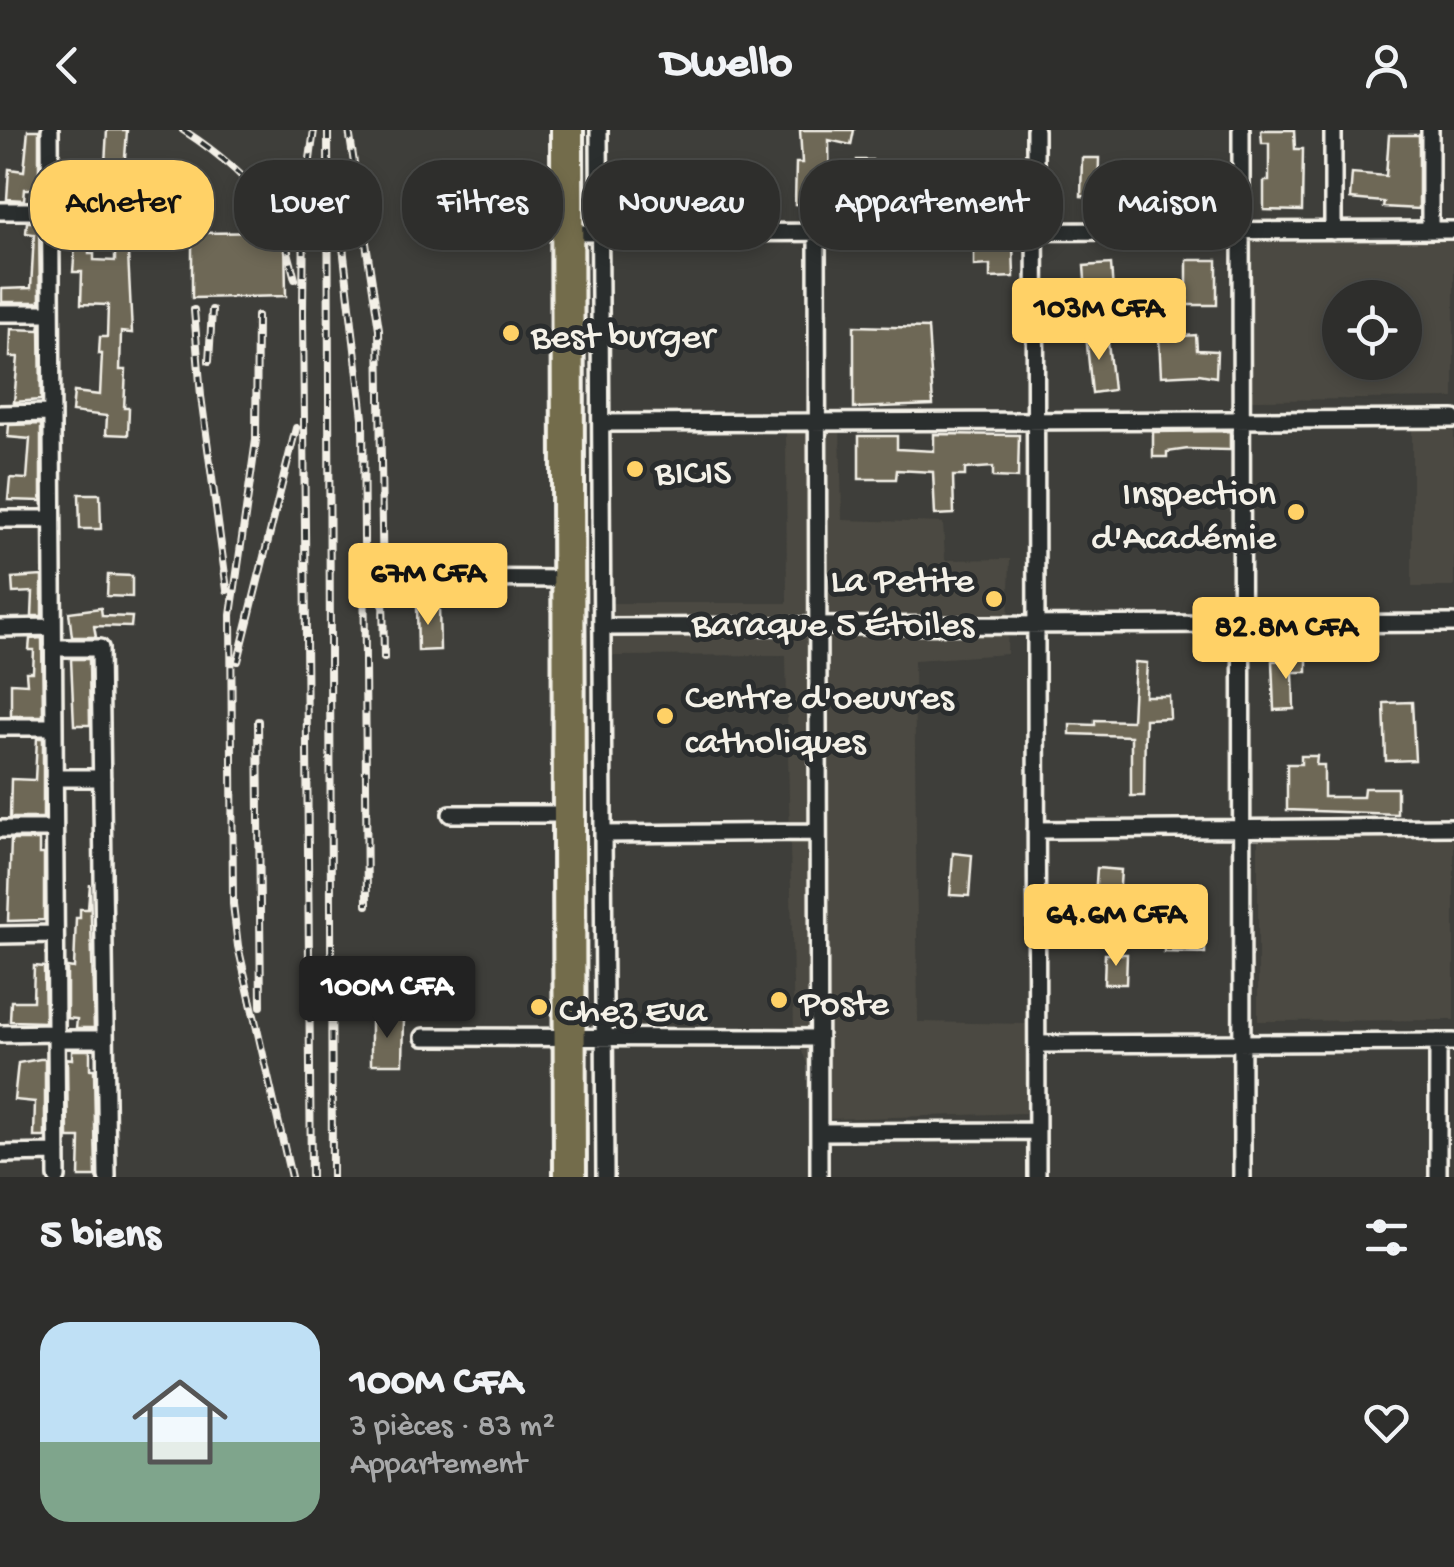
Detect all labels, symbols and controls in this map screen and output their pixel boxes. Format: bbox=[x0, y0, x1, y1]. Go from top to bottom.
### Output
icon: back bbox=[40, 38, 95, 93]
icon: person bbox=[1359, 38, 1414, 93]
text: Dwello bbox=[662, 39, 792, 92]
chip: Acheter bbox=[30, 160, 214, 250]
chip: Louer bbox=[234, 160, 382, 250]
chip: Filtres bbox=[402, 160, 563, 250]
chip: Nouveau bbox=[583, 160, 780, 250]
chip: Appartement bbox=[800, 160, 1063, 250]
chip: Maison bbox=[1083, 160, 1252, 250]
pin: 103M CFA bbox=[996, 278, 1202, 363]
map controls bbox=[1322, 280, 1422, 380]
button: locate bbox=[1322, 280, 1422, 380]
text: 103M CFA bbox=[1034, 291, 1164, 329]
place label: Best burger bbox=[530, 317, 718, 361]
marker: Best burger bbox=[500, 322, 522, 344]
place label: BICIS bbox=[654, 453, 731, 497]
marker: BICIS bbox=[624, 458, 646, 480]
place label: Inspection d'Académie bbox=[1091, 474, 1276, 562]
marker: Inspection d'Académie bbox=[1285, 501, 1307, 523]
pin: 67M CFA bbox=[336, 543, 520, 628]
text: 67M CFA bbox=[370, 556, 486, 594]
place label: La Petite Baraque 5 Étoiles bbox=[691, 561, 975, 649]
marker: La Petite Baraque 5 Étoiles bbox=[983, 588, 1005, 610]
pin: 82.8M CFA bbox=[1172, 597, 1400, 682]
text: 82.8M CFA bbox=[1214, 610, 1358, 648]
place label: Centre d'oeuvres catholiques bbox=[685, 678, 955, 766]
marker: Centre d'oeuvres catholiques bbox=[654, 705, 676, 727]
pin: 64.6M CFA bbox=[1002, 884, 1230, 969]
text: 64.6M CFA bbox=[1046, 897, 1186, 935]
pin: 100M CFA bbox=[284, 956, 490, 1041]
text: 100M CFA bbox=[321, 969, 453, 1007]
place label: Poste bbox=[798, 984, 889, 1028]
marker: Poste bbox=[768, 989, 790, 1011]
place label: Chez Eva bbox=[559, 991, 709, 1035]
marker: Chez Eva bbox=[528, 996, 550, 1018]
icon: filters bbox=[1359, 1210, 1414, 1265]
text: 5 biens bbox=[40, 1213, 160, 1262]
text: 100M CFA bbox=[350, 1360, 523, 1409]
icon: home bbox=[120, 1362, 240, 1482]
icon: heart bbox=[1359, 1395, 1414, 1450]
text: 3 pièces · 83 m² bbox=[350, 1409, 555, 1447]
text: Appartement bbox=[350, 1447, 527, 1485]

